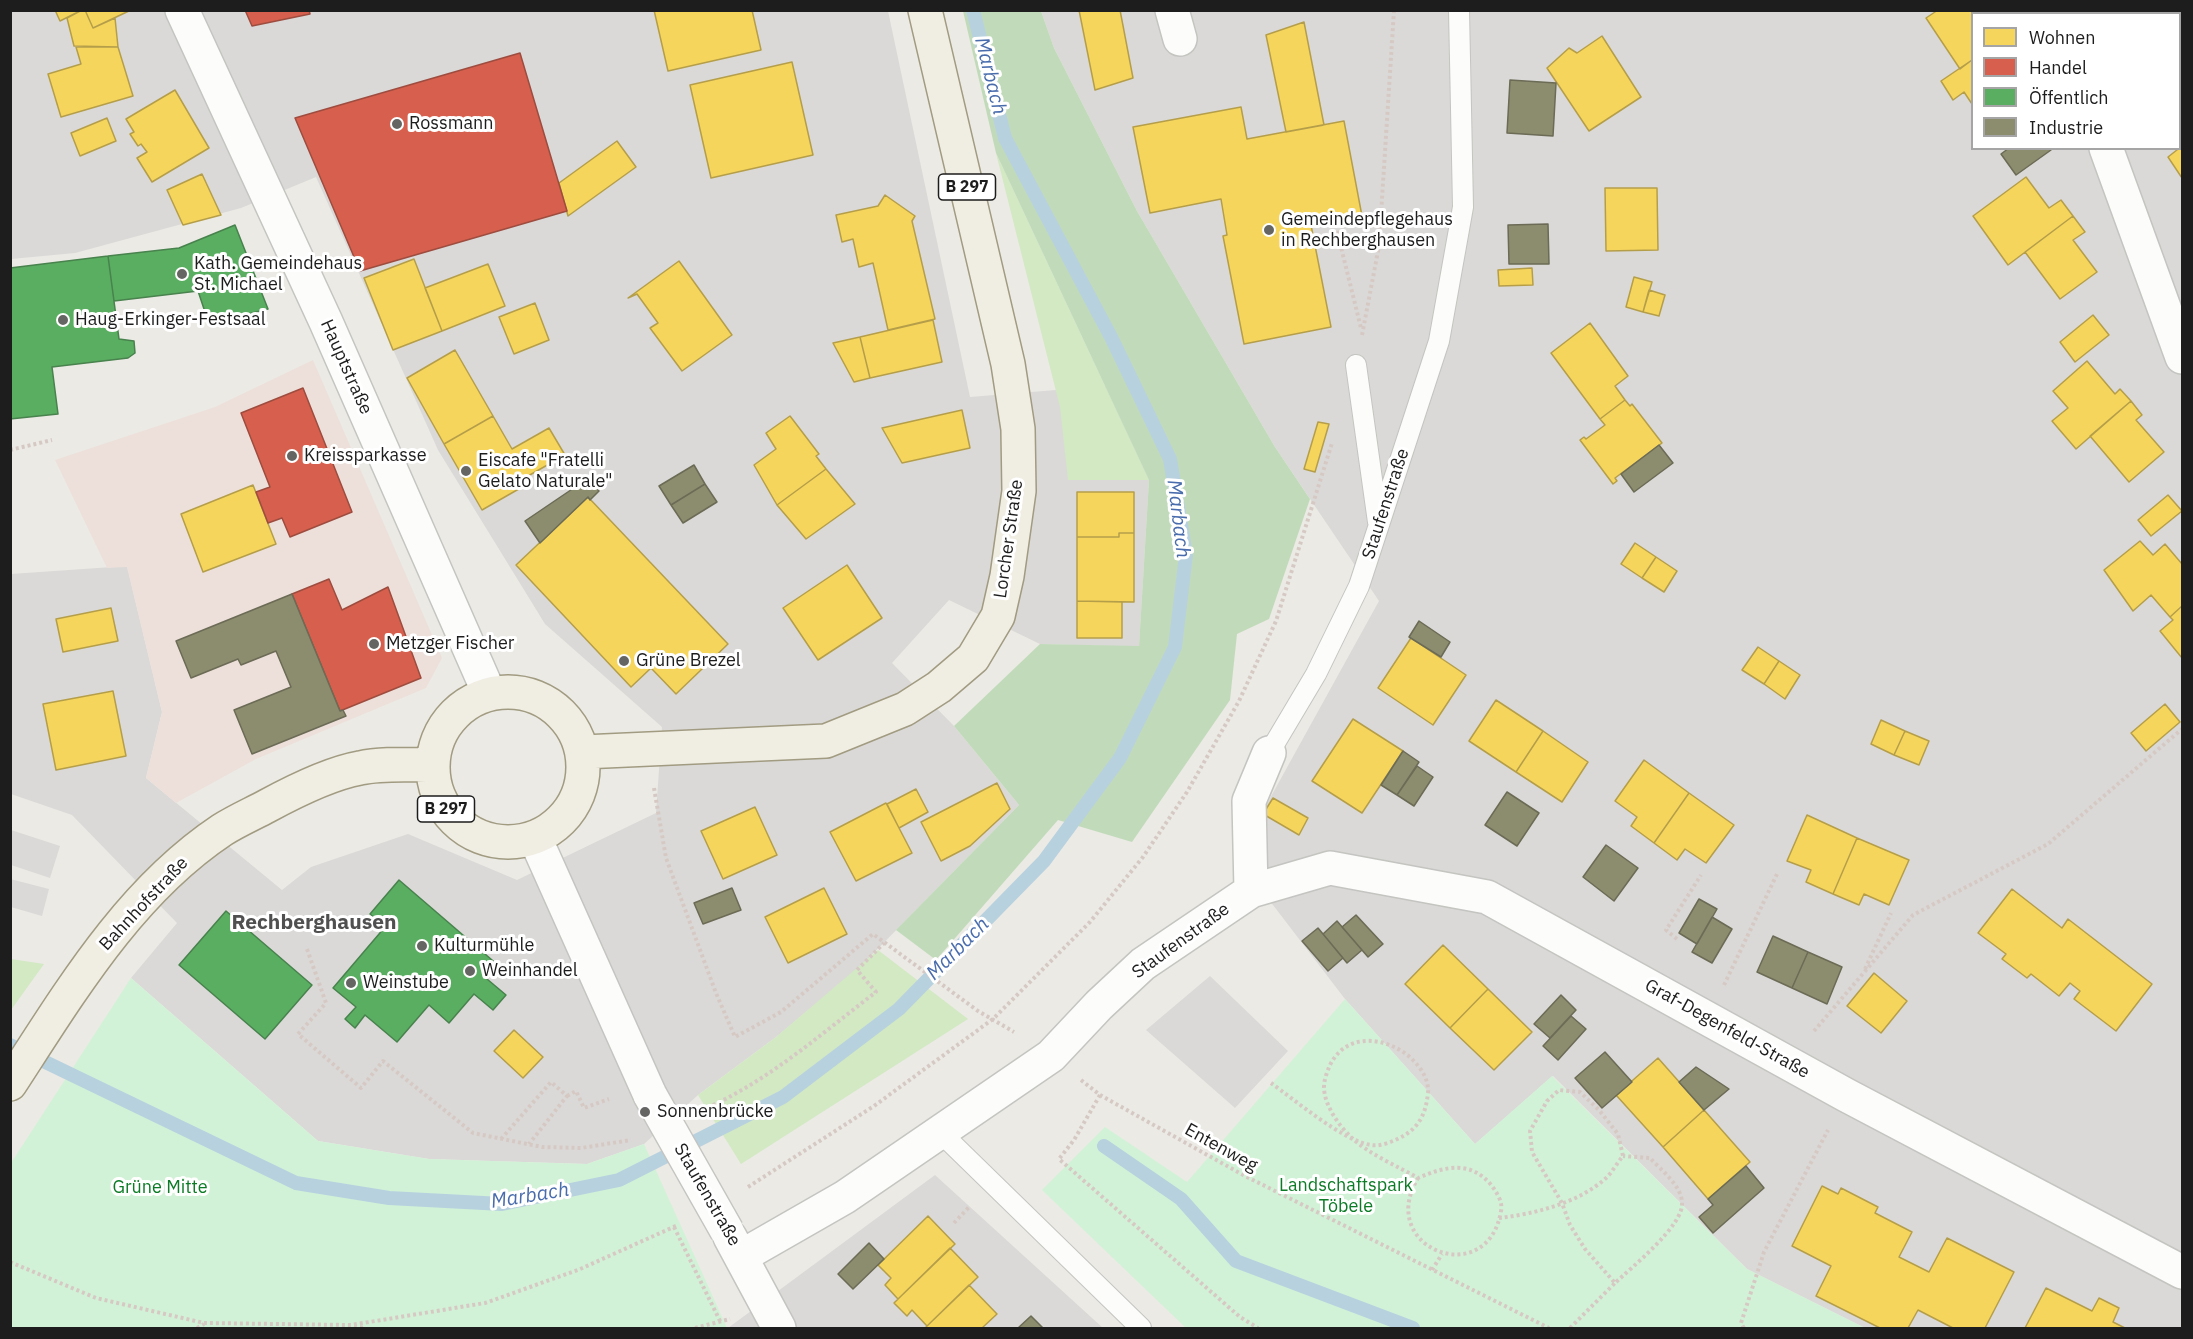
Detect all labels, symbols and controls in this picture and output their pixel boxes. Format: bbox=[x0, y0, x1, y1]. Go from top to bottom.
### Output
legend bbox=[1971, 12, 2181, 150]
text: Wohnen bbox=[2029, 26, 2095, 49]
water label: Marbach bbox=[969, 35, 1011, 117]
text: Handel bbox=[2029, 56, 2087, 79]
text: Öffentlich bbox=[2029, 86, 2108, 109]
place label: Rossmann bbox=[409, 113, 494, 135]
text: Industrie bbox=[2029, 116, 2103, 139]
marker: Rossmann bbox=[390, 117, 404, 131]
road number: B 297 bbox=[938, 174, 996, 200]
place label: Gemeindepflegehaus in Rechberghausen bbox=[1281, 209, 1453, 252]
marker: Gemeindepflegehaus in Rechberghausen bbox=[1262, 223, 1276, 237]
place label: Kath. Gemeindehaus St. Michael bbox=[194, 253, 362, 296]
marker: Kath. Gemeindehaus St. Michael bbox=[175, 267, 189, 281]
place label: Haug-Erkinger-Festsaal bbox=[75, 309, 266, 331]
marker: Haug-Erkinger-Festsaal bbox=[56, 313, 70, 327]
street label: Hauptstraße bbox=[315, 316, 377, 418]
place label: Kreissparkasse bbox=[304, 445, 427, 467]
street label: Staufenstraße bbox=[1358, 446, 1414, 562]
marker: Kreissparkasse bbox=[285, 449, 299, 463]
place label: Eiscafe "Fratelli Gelato Naturale" bbox=[478, 450, 612, 492]
marker: Eiscafe "Fratelli Gelato Naturale" bbox=[459, 464, 473, 478]
street label: Lorcher Straße bbox=[990, 478, 1028, 600]
water label: Marbach bbox=[1161, 478, 1195, 560]
place label: Metzger Fischer bbox=[386, 633, 514, 655]
marker: Metzger Fischer bbox=[367, 637, 381, 651]
place label: Grüne Brezel bbox=[636, 650, 741, 672]
marker: Grüne Brezel bbox=[617, 654, 631, 668]
road number: B 297 bbox=[418, 796, 474, 822]
street label: Bahnhofstraße bbox=[95, 853, 193, 955]
street label: Staufenstraße bbox=[1128, 898, 1234, 984]
district label: Rechberghausen bbox=[231, 910, 397, 936]
water label: Marbach bbox=[922, 913, 994, 985]
place label: Kulturmühle bbox=[434, 935, 534, 957]
marker: Kulturmühle bbox=[415, 939, 429, 953]
place label: Weinhandel bbox=[482, 960, 578, 982]
marker: Weinhandel bbox=[463, 964, 477, 978]
place label: Weinstube bbox=[363, 972, 449, 994]
street label: Graf-Degenfeld-Straße bbox=[1641, 975, 1813, 1083]
marker: Weinstube bbox=[344, 976, 358, 990]
place label: Sonnenbrücke bbox=[657, 1101, 773, 1123]
marker: Sonnenbrücke bbox=[638, 1105, 652, 1119]
street label: Entenweg bbox=[1181, 1119, 1261, 1177]
street label: Staufenstraße bbox=[669, 1140, 745, 1250]
park label: Landschaftspark Töbele bbox=[1279, 1175, 1413, 1218]
park label: Grüne Mitte bbox=[112, 1177, 208, 1199]
water label: Marbach bbox=[489, 1178, 571, 1214]

